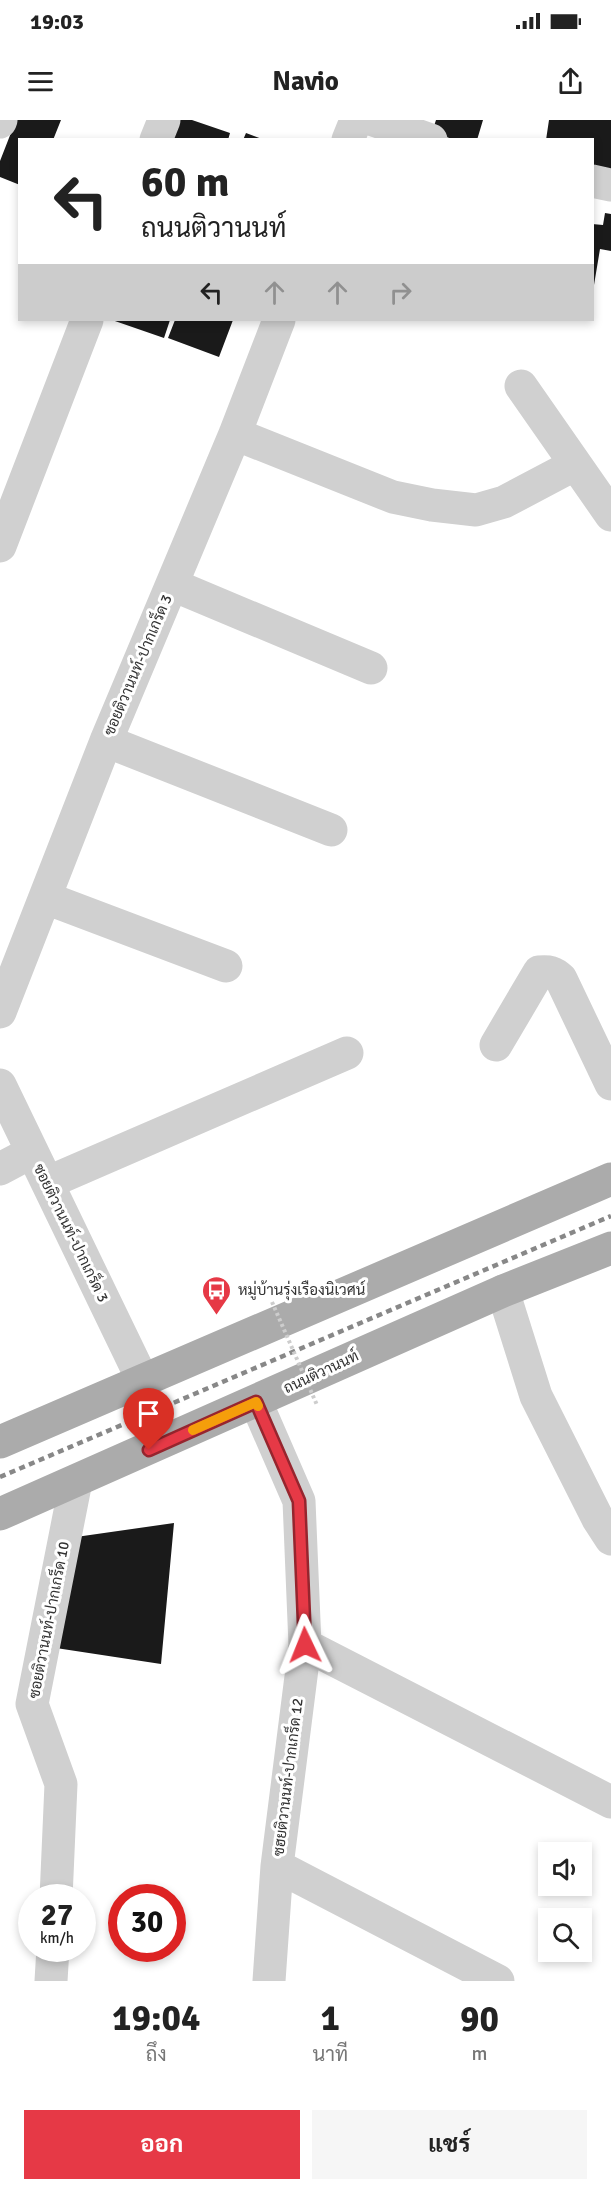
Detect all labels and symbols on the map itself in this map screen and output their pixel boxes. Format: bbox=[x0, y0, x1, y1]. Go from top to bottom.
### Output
street label: ซอยติวานนท์-ปากเกร็ด 3 bbox=[98, 591, 176, 738]
street label: ซอยติวานนท์-ปากเกร็ด 3 bbox=[30, 1160, 114, 1305]
bus stop icon: หมู่บ้านรุ่งเรืองนิเวศน์ bbox=[201, 1274, 233, 1316]
place label: หมู่บ้านรุ่งเรืองนิเวศน์ bbox=[238, 1280, 365, 1301]
street label: ถนนติวานนท์ bbox=[280, 1346, 361, 1397]
pin bbox=[123, 1388, 174, 1450]
street label: ซอยติวานนท์-ปากเกร็ด 10 bbox=[23, 1540, 73, 1700]
position arrow bbox=[273, 1613, 337, 1677]
street label: ซฮยติวานนท์-ปากเกร็ด 12 bbox=[267, 1697, 307, 1857]
speed limit sign: 30 bbox=[108, 1884, 186, 1962]

